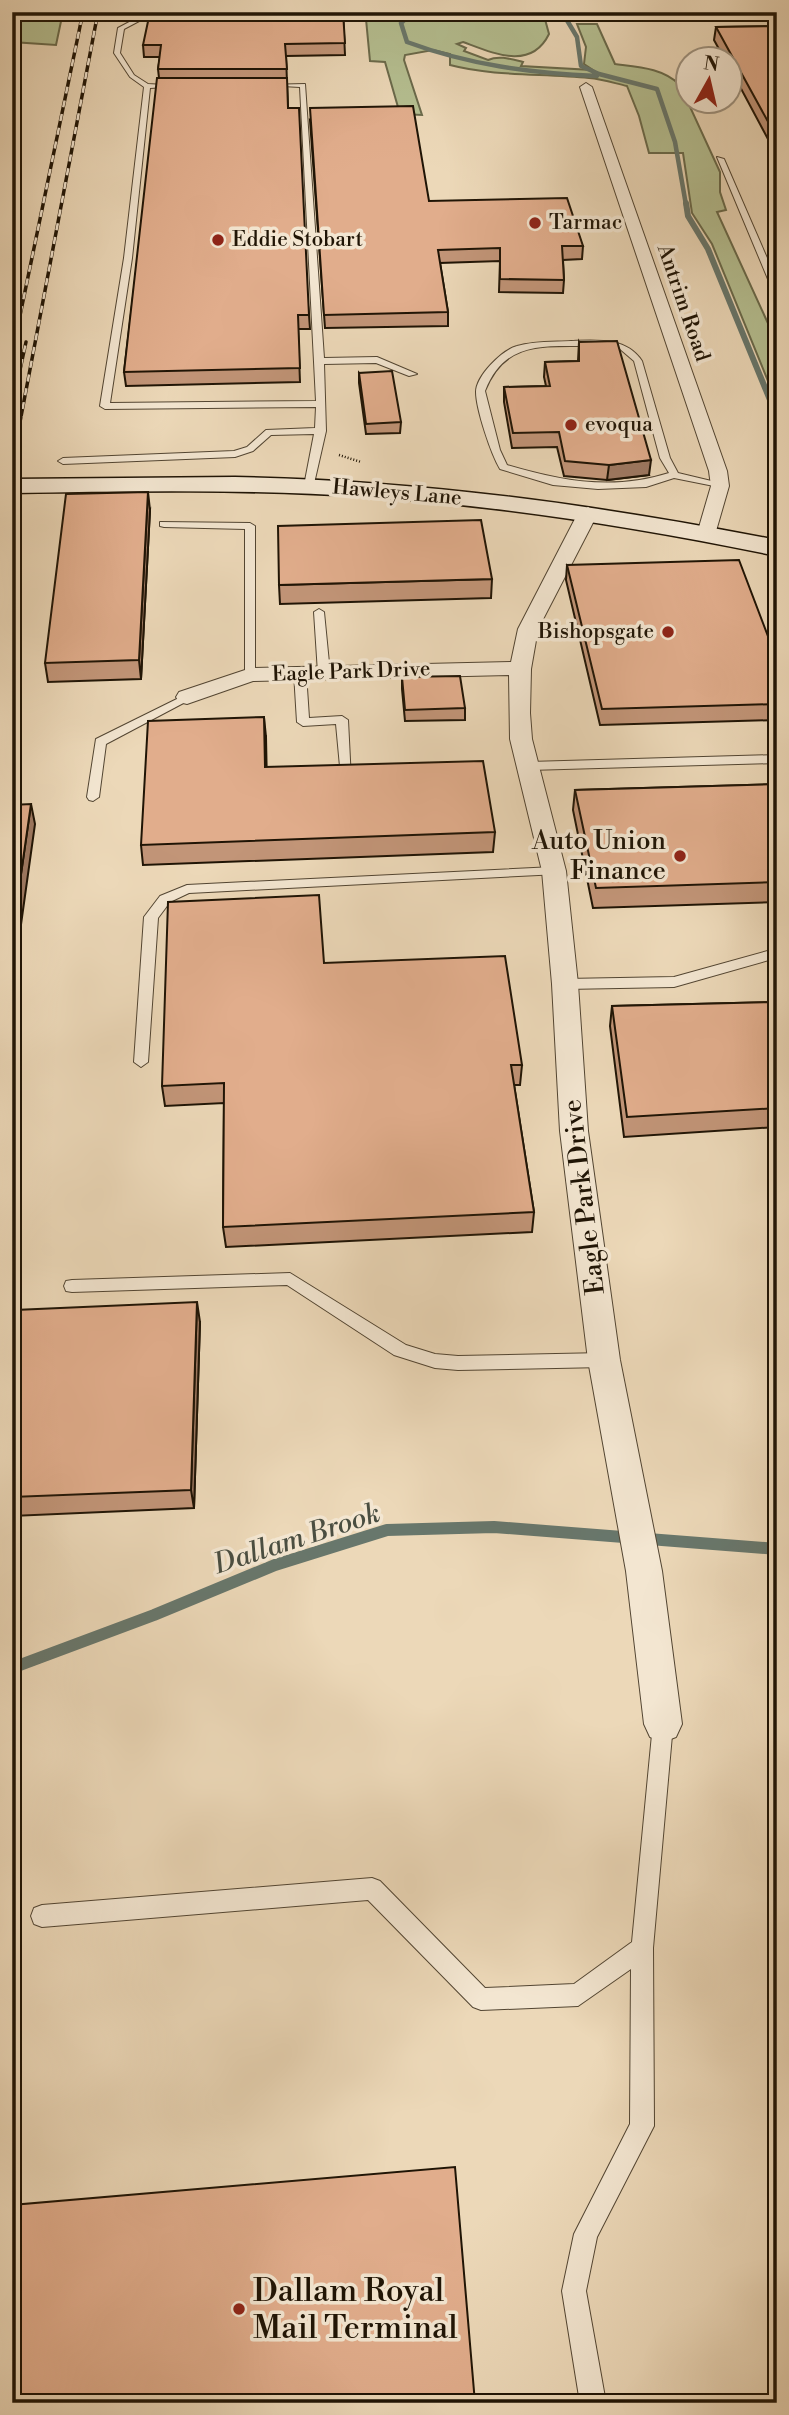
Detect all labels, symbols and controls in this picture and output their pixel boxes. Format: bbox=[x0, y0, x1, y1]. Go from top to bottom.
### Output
north arrow bbox=[674, 46, 744, 116]
text: N bbox=[702, 51, 720, 77]
place label: Tarmac bbox=[549, 210, 622, 236]
marker: Tarmac bbox=[527, 215, 543, 231]
place label: Eddie Stobart bbox=[232, 227, 364, 253]
marker: Eddie Stobart bbox=[210, 232, 226, 248]
street label: Antrim Road bbox=[650, 240, 715, 365]
place label: evoqua bbox=[585, 412, 653, 438]
marker: evoqua bbox=[563, 417, 579, 433]
street label: Hawleys Lane bbox=[331, 474, 463, 512]
place label: Bishopsgate bbox=[537, 619, 654, 645]
marker: Bishopsgate bbox=[660, 624, 676, 640]
street label: Eagle Park Drive bbox=[271, 656, 431, 688]
place label: Auto Union Finance bbox=[531, 825, 666, 887]
marker: Auto Union Finance bbox=[672, 848, 688, 864]
street label: Eagle Park Drive bbox=[556, 1098, 612, 1296]
water label: Dallam Brook bbox=[208, 1496, 385, 1583]
place label: Dallam Royal Mail Terminal bbox=[253, 2271, 458, 2348]
marker: Dallam Royal Mail Terminal bbox=[231, 2301, 247, 2317]

